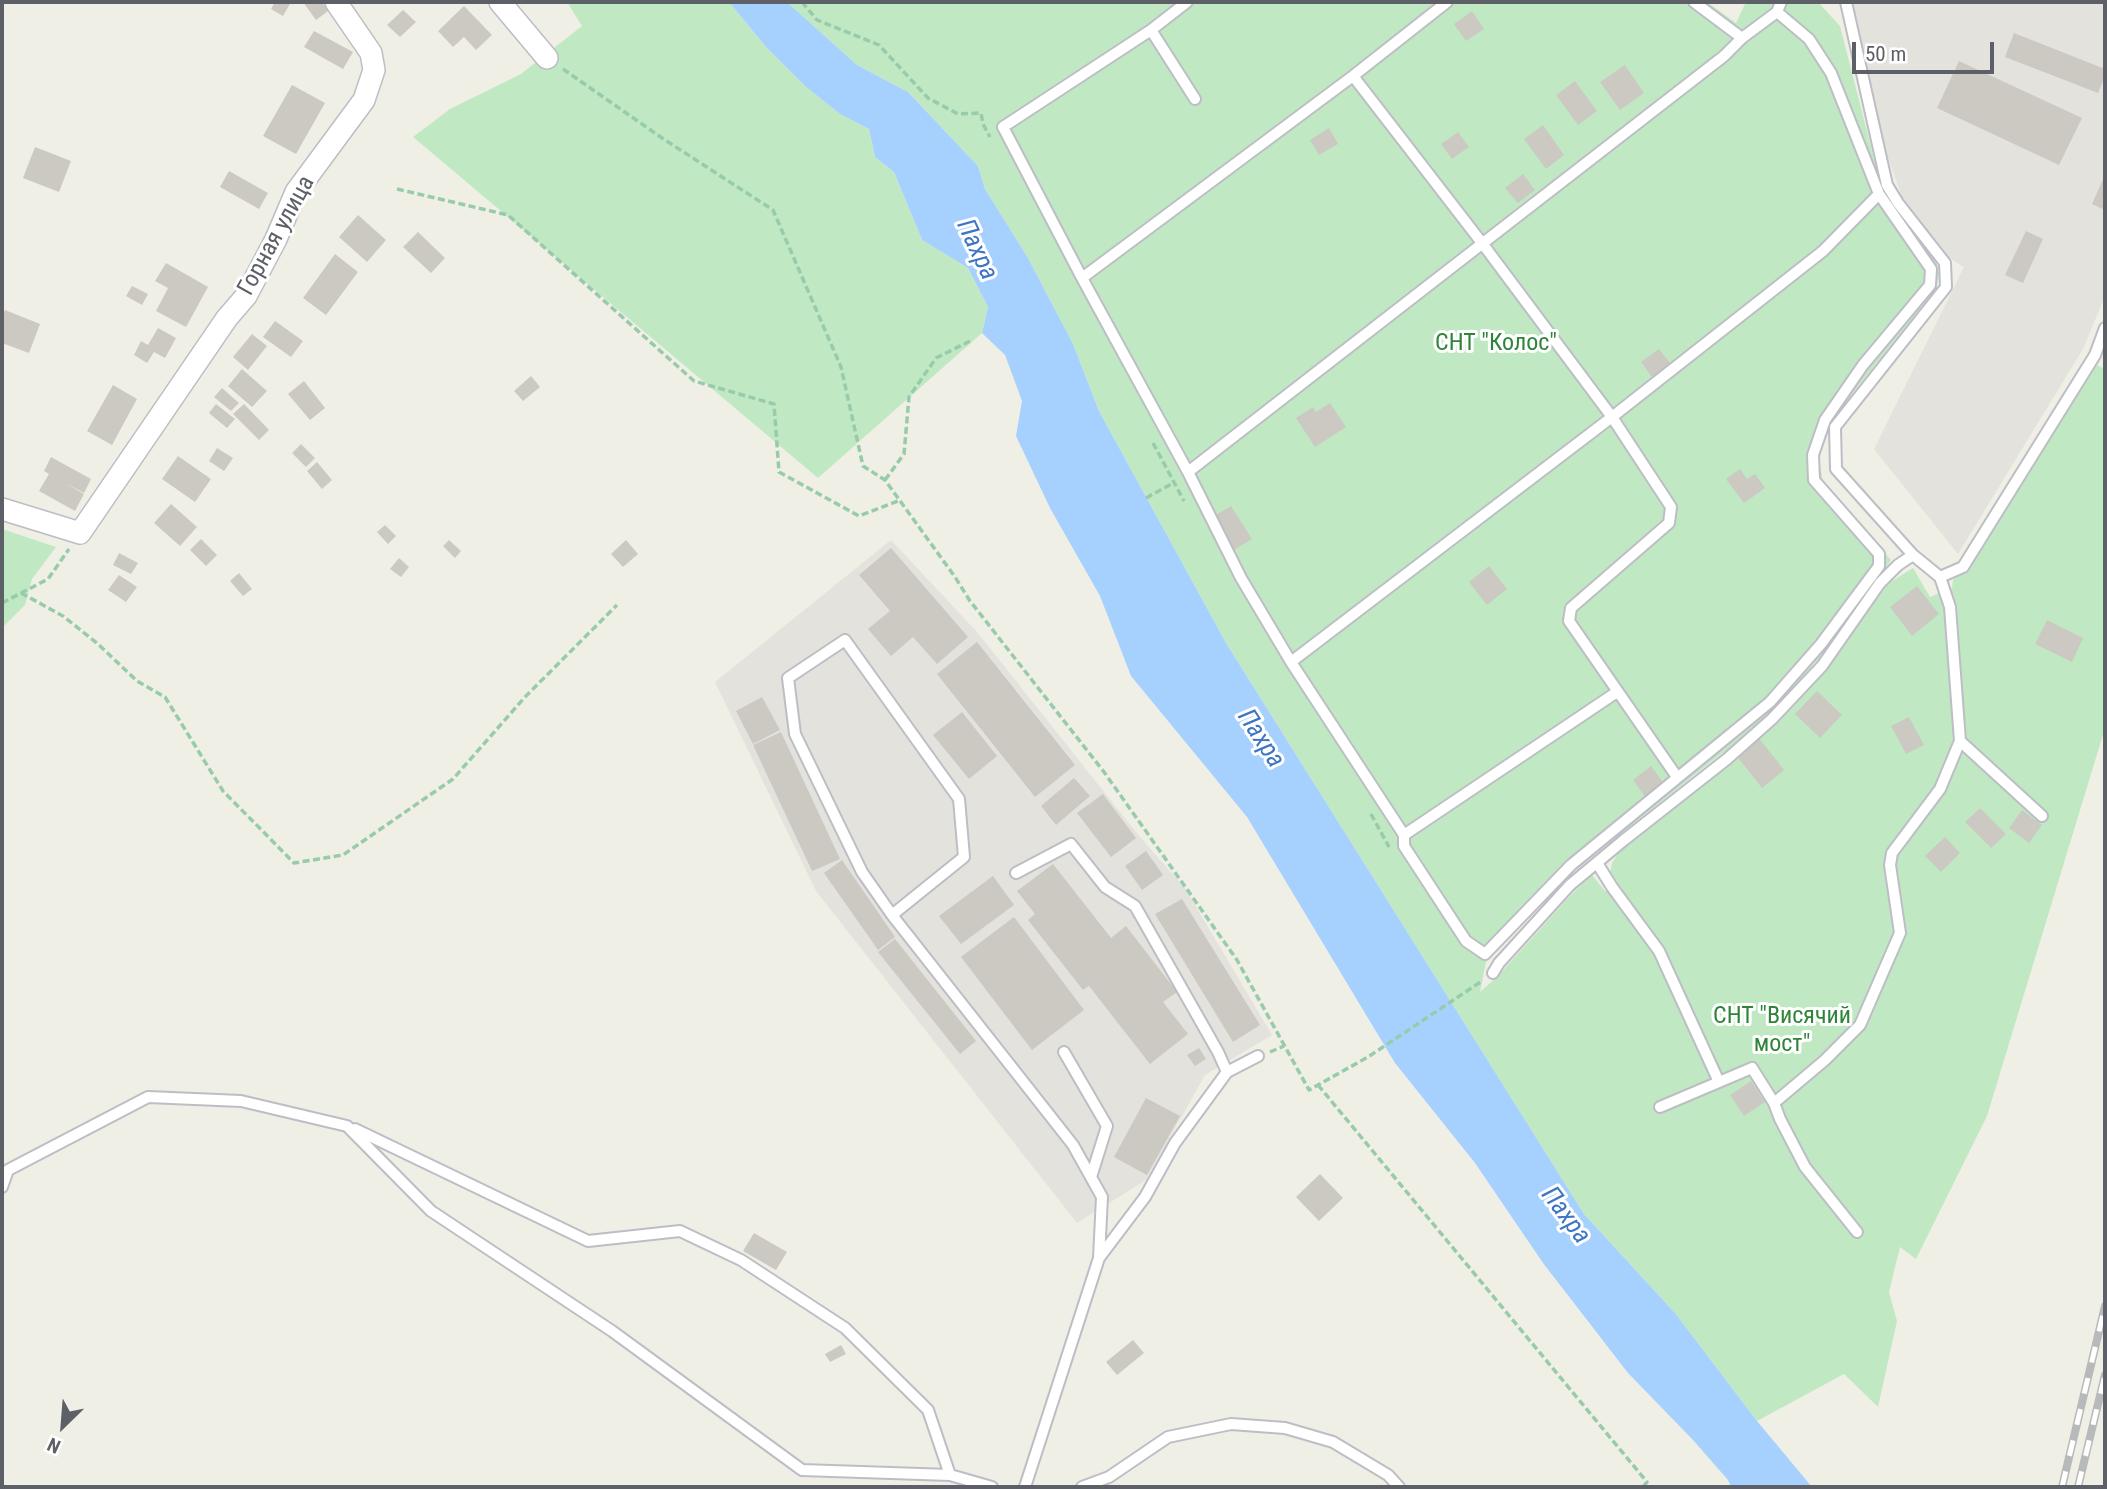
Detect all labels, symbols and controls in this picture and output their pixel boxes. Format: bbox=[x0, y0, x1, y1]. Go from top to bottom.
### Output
scale bar bbox=[1855, 28, 1997, 72]
text: 50 m bbox=[1865, 42, 1906, 66]
street label: Горная улица bbox=[232, 171, 322, 301]
water label: Пахра bbox=[948, 215, 1004, 285]
park label: СНТ "Колос" bbox=[1435, 330, 1557, 358]
water label: Пахра bbox=[1230, 704, 1290, 774]
park label: СНТ "Висячий мост" bbox=[1713, 1003, 1851, 1059]
water label: Пахра bbox=[1533, 1181, 1597, 1251]
north arrow bbox=[28, 1391, 98, 1461]
text: N bbox=[44, 1433, 64, 1458]

